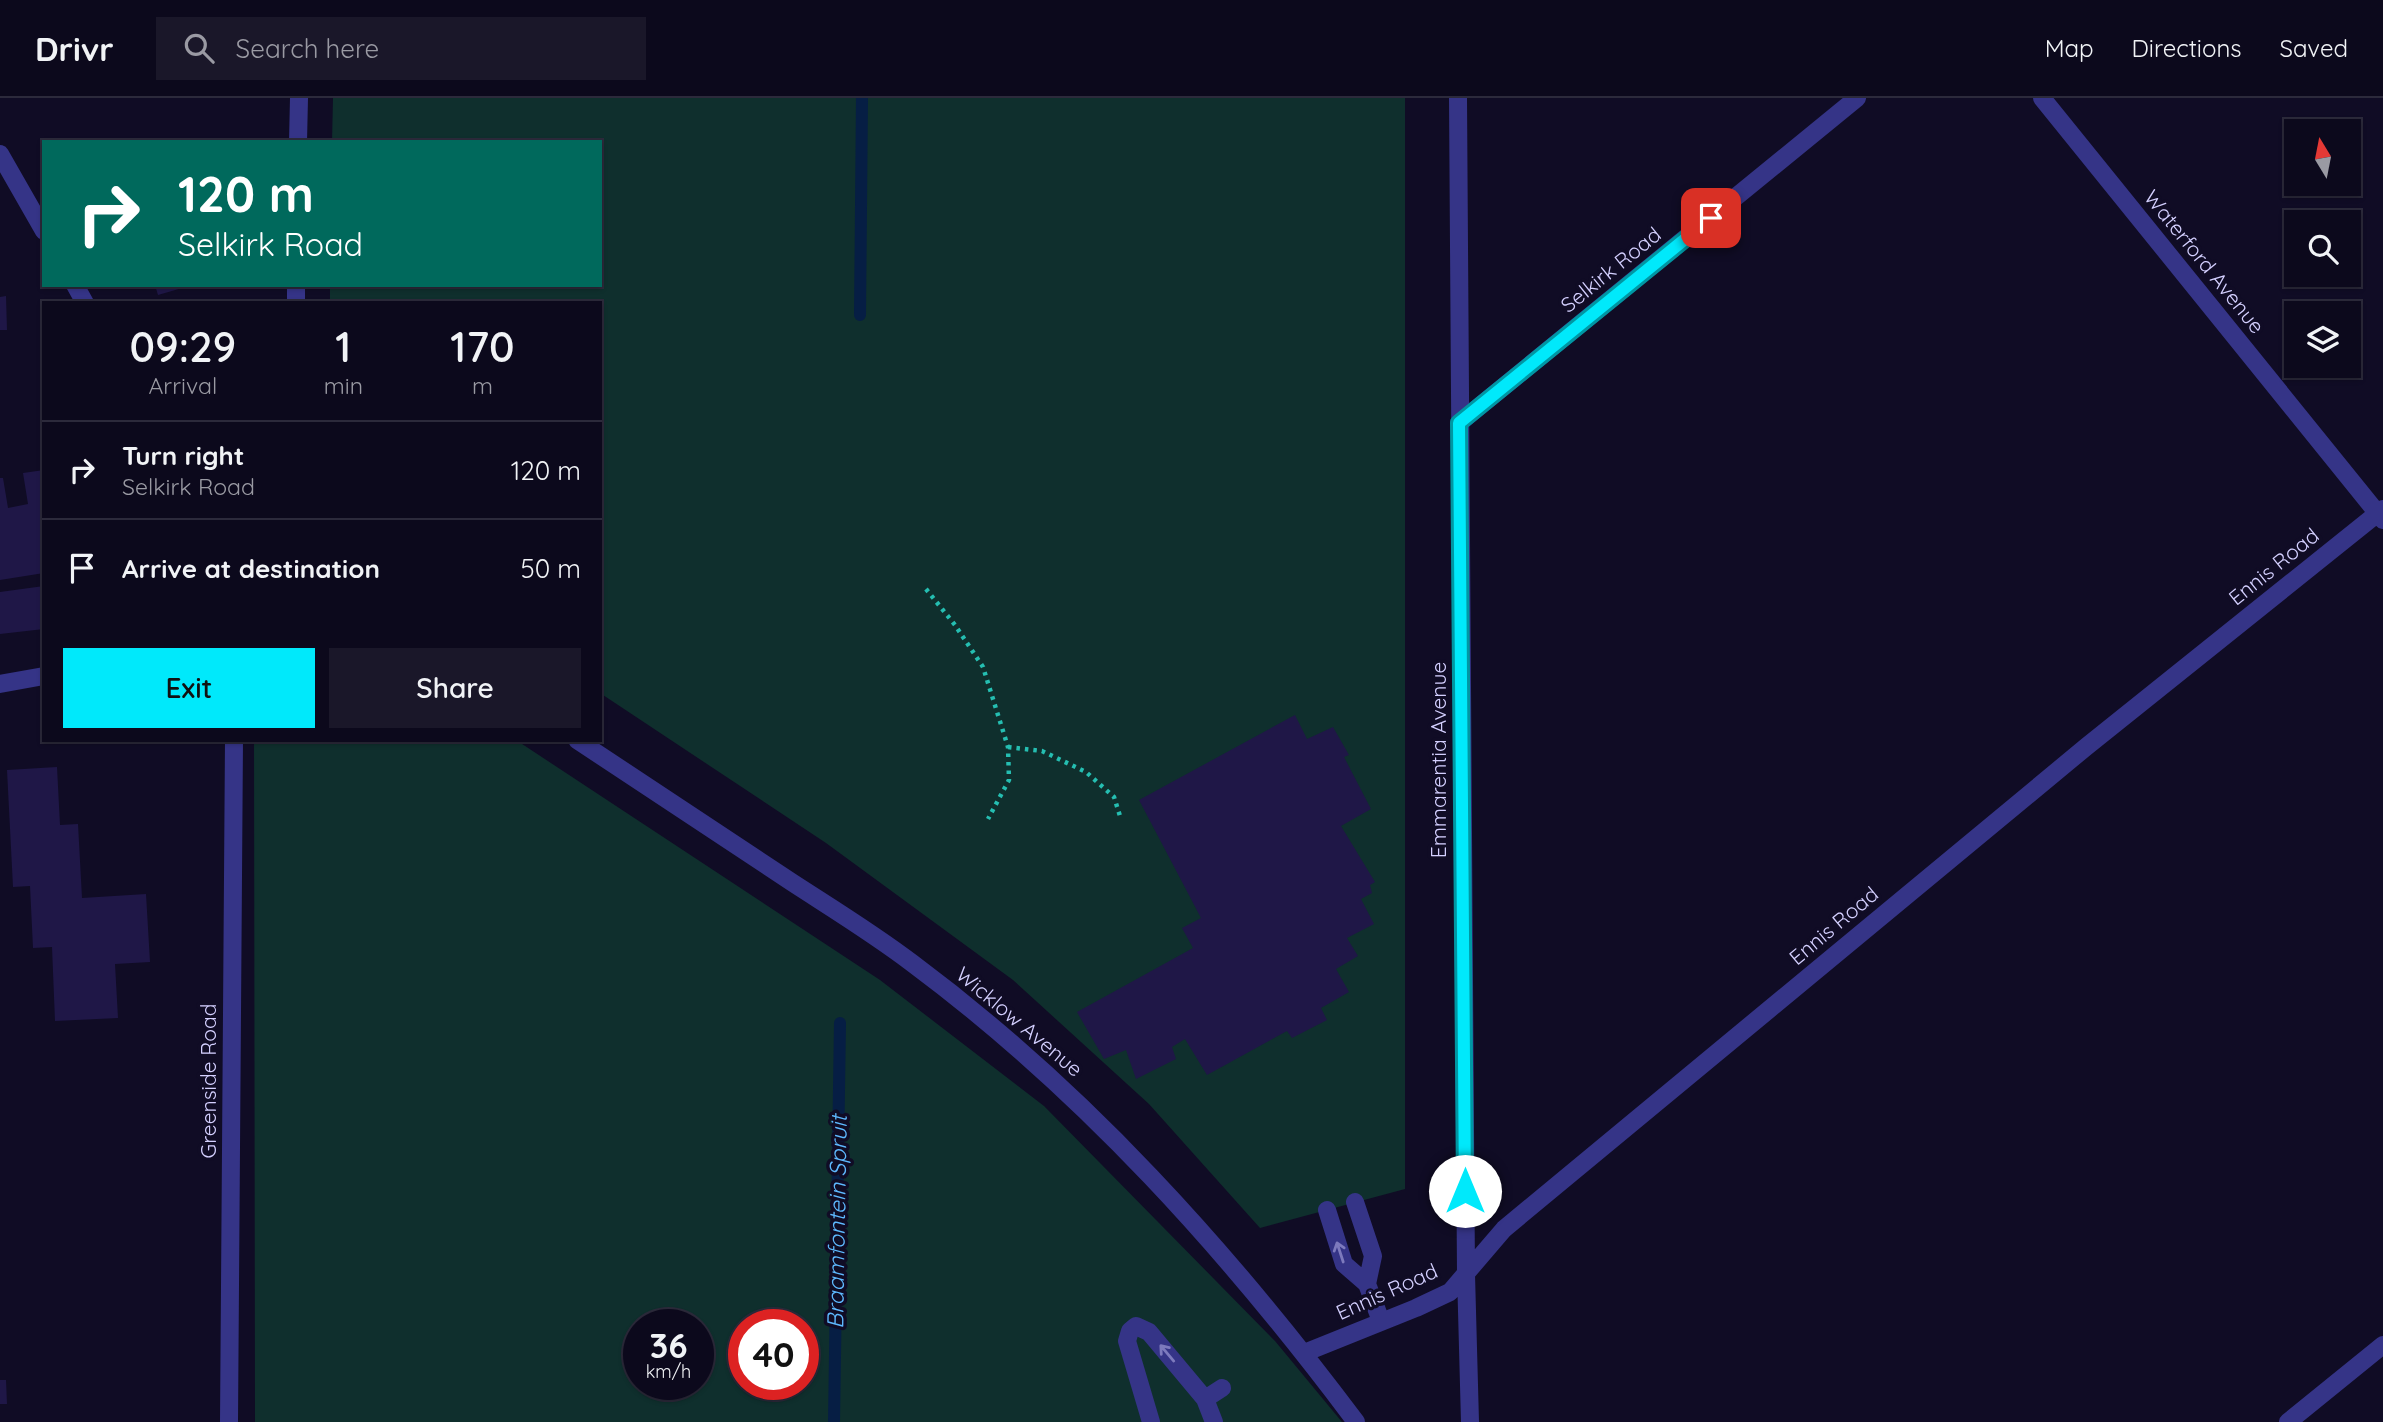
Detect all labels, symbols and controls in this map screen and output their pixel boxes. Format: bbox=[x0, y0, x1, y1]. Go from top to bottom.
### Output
search box bbox=[156, 17, 646, 80]
text: Drivr bbox=[35, 28, 114, 69]
icon: search bbox=[180, 29, 218, 67]
text: Search here bbox=[236, 32, 379, 65]
text: Map bbox=[2045, 33, 2094, 63]
text: Directions bbox=[2132, 33, 2242, 63]
text: Saved bbox=[2280, 33, 2348, 63]
north arrow bbox=[2284, 119, 2361, 196]
map controls bbox=[2284, 119, 2361, 378]
text: 120 m bbox=[178, 163, 314, 224]
icon: right bbox=[63, 168, 154, 259]
street label: Waterford Avenue bbox=[2139, 184, 2271, 338]
pin bbox=[1681, 188, 1741, 248]
icon: arrive bbox=[1692, 199, 1730, 237]
button: search bbox=[2284, 210, 2361, 287]
street label: Selkirk Road bbox=[1555, 221, 1666, 318]
text: Selkirk Road bbox=[178, 224, 363, 264]
button: layers bbox=[2284, 301, 2361, 378]
text: 09:29 bbox=[129, 320, 236, 373]
text: 1 bbox=[335, 320, 351, 373]
text: 170 bbox=[450, 320, 515, 373]
text: Arrival bbox=[148, 371, 217, 400]
text: min bbox=[324, 371, 363, 400]
text: m bbox=[472, 371, 493, 400]
text: Turn right bbox=[122, 439, 244, 472]
icon: right bbox=[63, 451, 101, 489]
text: 120 m bbox=[511, 454, 581, 487]
text: Selkirk Road bbox=[122, 472, 255, 501]
street label: Ennis Road bbox=[2223, 522, 2324, 610]
icon: arrive bbox=[63, 549, 101, 587]
text: Arrive at destination bbox=[122, 552, 380, 585]
text: 50 m bbox=[521, 552, 581, 585]
button: Exit bbox=[63, 648, 315, 728]
button: Share bbox=[329, 648, 581, 728]
street label: Emmarentia Avenue bbox=[1425, 662, 1451, 858]
street label: Ennis Road bbox=[1783, 880, 1883, 970]
street label: Wicklow Avenue bbox=[951, 961, 1088, 1082]
street label: Greenside Road bbox=[195, 1004, 221, 1158]
water label: Braamfontein Spruit bbox=[820, 1113, 853, 1329]
position arrow bbox=[1428, 1154, 1502, 1228]
one-way arrow bbox=[1333, 1241, 1345, 1263]
street label: Ennis Road bbox=[1332, 1257, 1441, 1325]
speed limit sign: 40 bbox=[728, 1309, 819, 1400]
text: 36 bbox=[649, 1323, 688, 1367]
one-way arrow bbox=[1159, 1344, 1175, 1362]
text: km/h bbox=[646, 1360, 691, 1383]

